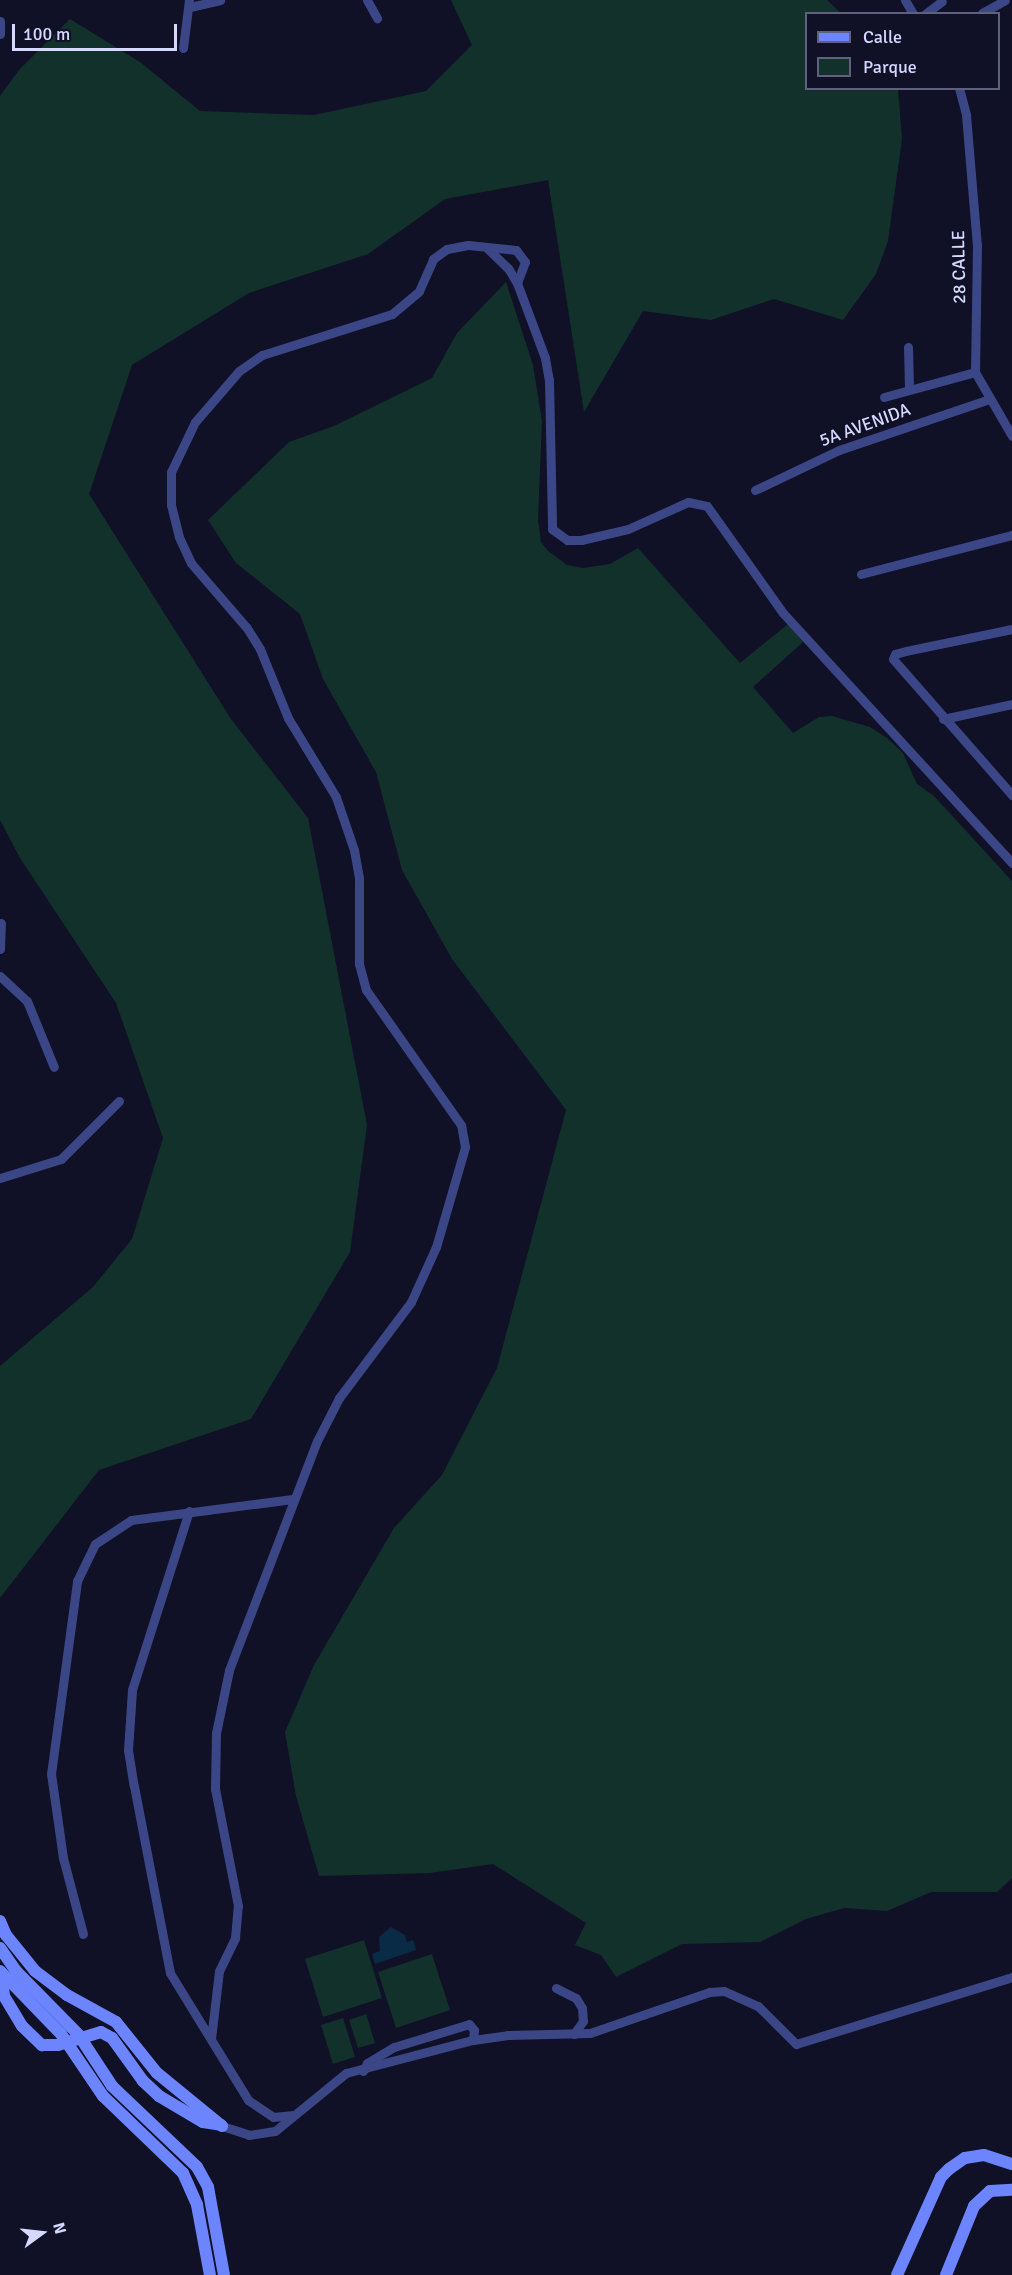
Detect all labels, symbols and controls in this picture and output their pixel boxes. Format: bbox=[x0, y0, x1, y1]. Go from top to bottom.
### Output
scale bar bbox=[15, 12, 180, 50]
legend bbox=[805, 12, 1000, 90]
text: 100 m bbox=[23, 23, 70, 45]
text: Calle bbox=[863, 26, 902, 48]
text: Parque bbox=[863, 56, 917, 78]
street label: 28 CALLE bbox=[948, 230, 970, 304]
street label: 5A AVENIDA bbox=[817, 399, 913, 451]
north arrow bbox=[12, 2203, 72, 2263]
text: N bbox=[48, 2220, 70, 2236]

